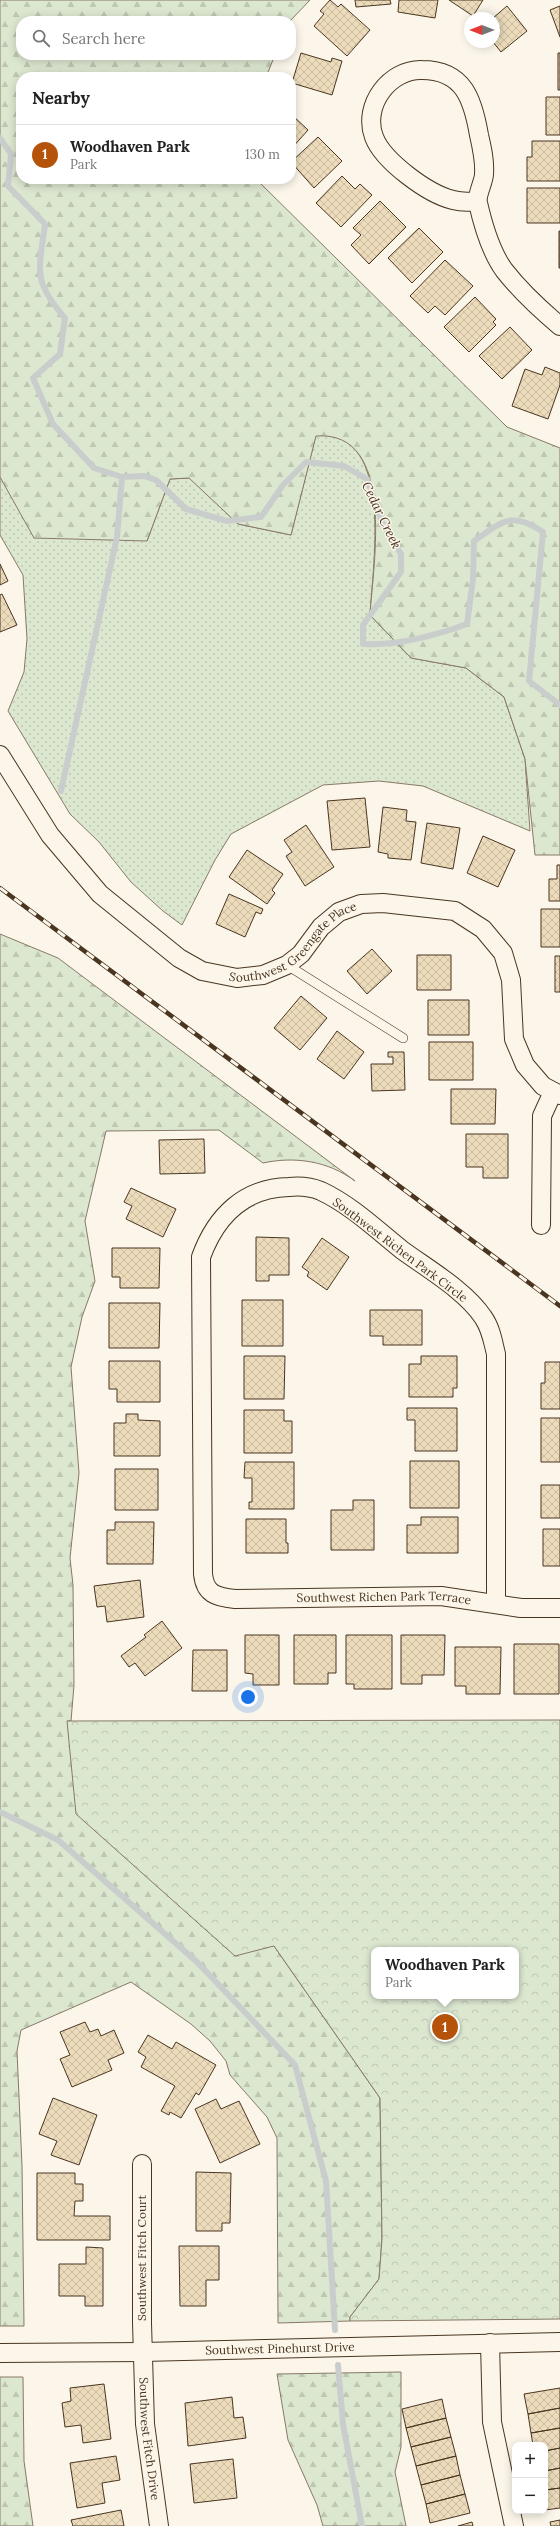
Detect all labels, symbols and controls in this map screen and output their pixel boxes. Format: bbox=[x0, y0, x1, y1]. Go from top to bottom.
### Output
north arrow bbox=[464, 12, 500, 48]
search box bbox=[16, 16, 296, 60]
icon: search bbox=[30, 27, 52, 49]
text: Search here bbox=[62, 29, 145, 48]
text: Nearby bbox=[32, 87, 90, 109]
text: Woodhaven Park bbox=[70, 137, 190, 156]
text: 1 bbox=[42, 146, 48, 163]
text: 130 m bbox=[245, 146, 280, 163]
text: Park bbox=[70, 156, 97, 173]
water label: Cedar Creek bbox=[358, 479, 405, 552]
street label: Southwest Greengate Place bbox=[228, 898, 359, 985]
street label: Southwest Richen Park Circle bbox=[330, 1194, 471, 1305]
street label: Southwest Richen Park Terrace bbox=[296, 1588, 473, 1607]
your location bbox=[238, 1687, 258, 1707]
popup bbox=[371, 1947, 519, 1999]
text: Woodhaven Park bbox=[385, 1955, 505, 1974]
text: Park bbox=[385, 1974, 412, 1991]
pin: 1 bbox=[432, 2012, 458, 2042]
street label: Southwest Fitch Court bbox=[134, 2195, 149, 2321]
street label: Southwest Pinehurst Drive bbox=[205, 2339, 355, 2358]
street label: Southwest Fitch Drive bbox=[137, 2377, 163, 2502]
map controls bbox=[512, 2442, 548, 2514]
button: + bbox=[512, 2442, 548, 2478]
button: − bbox=[512, 2478, 548, 2514]

